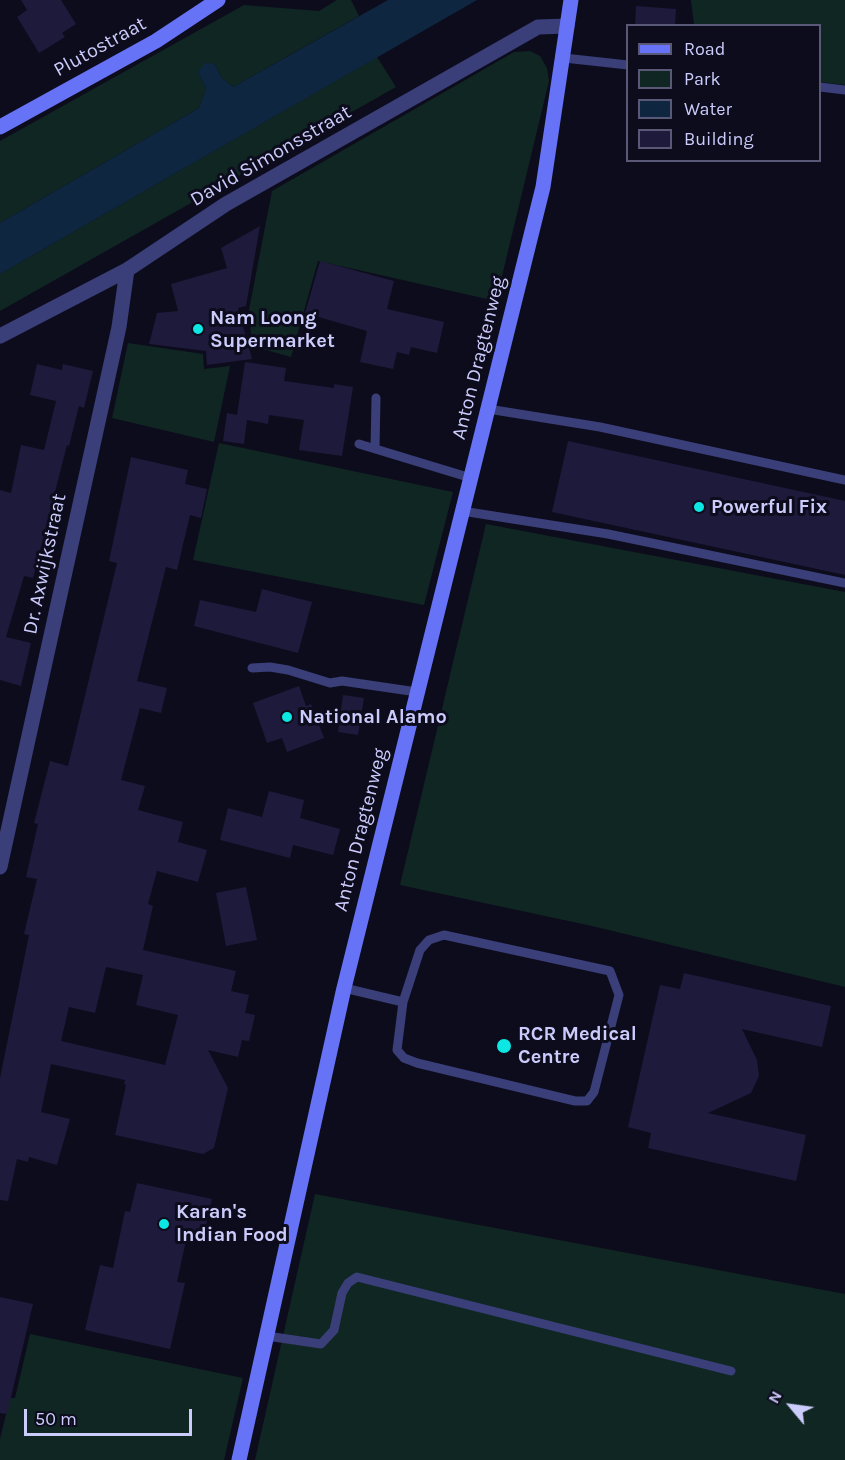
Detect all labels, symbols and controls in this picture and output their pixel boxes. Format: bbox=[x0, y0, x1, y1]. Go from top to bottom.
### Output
street label: Plutostraat bbox=[50, 12, 150, 82]
legend bbox=[626, 24, 821, 162]
text: Road bbox=[684, 38, 725, 60]
text: Park bbox=[684, 68, 721, 90]
text: Water bbox=[684, 98, 732, 120]
street label: David Simonsstraat bbox=[186, 100, 356, 212]
text: Building bbox=[684, 128, 754, 150]
street label: Anton Dragtenweg bbox=[447, 274, 511, 442]
place label: Nam Loong Supermarket bbox=[210, 306, 335, 353]
marker: Nam Loong Supermarket bbox=[191, 322, 205, 336]
street label: Dr. Axwijkstraat bbox=[18, 491, 72, 637]
place label: Powerful Fix bbox=[711, 495, 827, 519]
marker: Powerful Fix bbox=[692, 500, 706, 514]
place label: National Alamo bbox=[299, 705, 447, 729]
marker: National Alamo bbox=[280, 710, 294, 724]
street label: Anton Dragtenweg bbox=[329, 746, 393, 914]
place label: RCR Medical Centre bbox=[518, 1022, 637, 1069]
marker: RCR Medical Centre bbox=[495, 1037, 513, 1055]
place label: Karan's Indian Food bbox=[176, 1200, 288, 1247]
marker: Karan's Indian Food bbox=[157, 1217, 171, 1231]
north arrow bbox=[761, 1376, 821, 1436]
text: N bbox=[764, 1387, 786, 1407]
scale bar bbox=[27, 1397, 195, 1435]
text: 50 m bbox=[35, 1408, 77, 1430]

